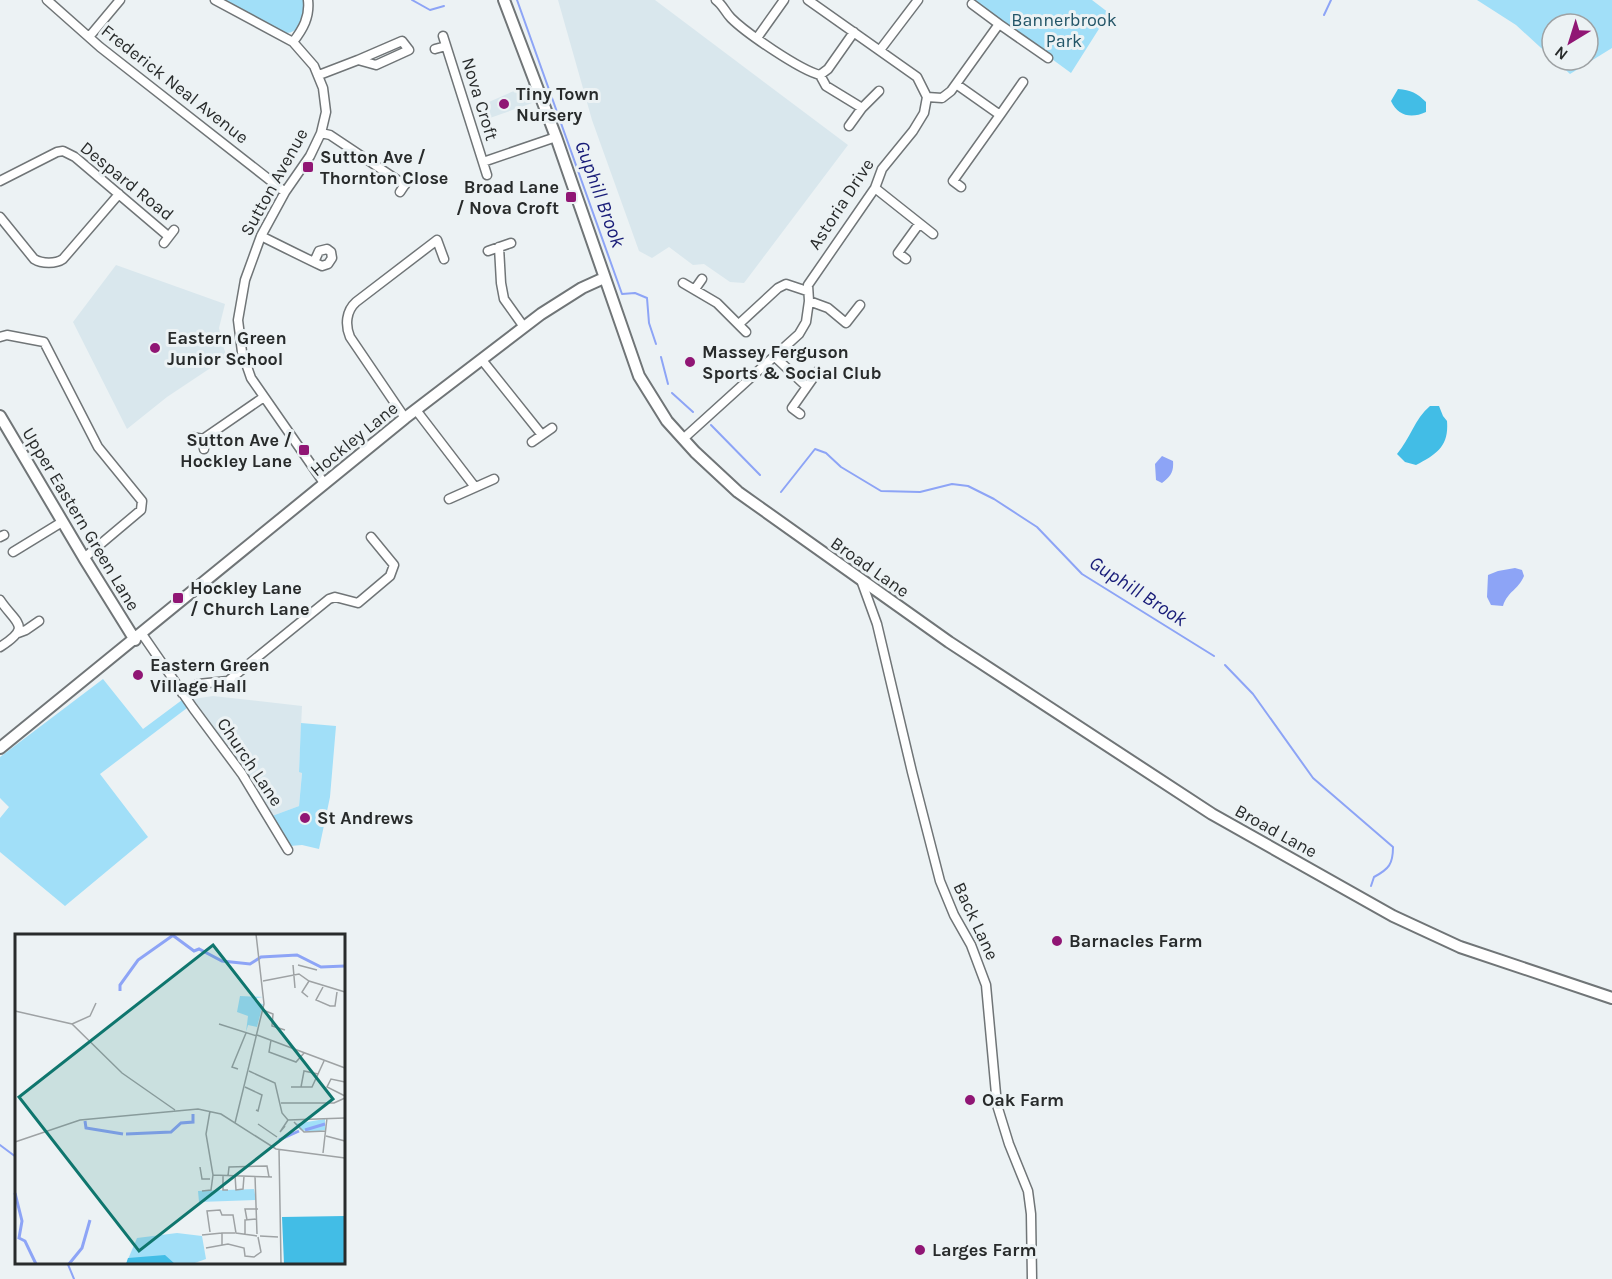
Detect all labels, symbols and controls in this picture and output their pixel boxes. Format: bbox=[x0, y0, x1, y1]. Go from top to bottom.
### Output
park label: Bannerbrook Park bbox=[1011, 9, 1117, 52]
north arrow bbox=[1540, 12, 1600, 72]
street label: Frederick Neal Avenue bbox=[97, 20, 253, 148]
text: N bbox=[1551, 42, 1571, 64]
street label: Nova Croft bbox=[457, 55, 503, 143]
place label: Tiny Town Nursery bbox=[516, 83, 599, 126]
marker: Tiny Town Nursery bbox=[497, 97, 511, 111]
street label: Sutton Avenue bbox=[235, 124, 313, 240]
street label: Despard Road bbox=[76, 137, 178, 225]
water label: Guphill Brook bbox=[570, 138, 630, 251]
place label: Sutton Ave / Thornton Close bbox=[320, 146, 448, 189]
street label: Astoria Drive bbox=[803, 154, 879, 254]
marker: Sutton Ave / Thornton Close bbox=[301, 160, 315, 174]
place label: Broad Lane / Nova Croft bbox=[456, 176, 559, 219]
marker: Broad Lane / Nova Croft bbox=[564, 190, 578, 204]
place label: Eastern Green Junior School bbox=[167, 327, 287, 370]
marker: Eastern Green Junior School bbox=[148, 341, 162, 355]
place label: Massey Ferguson Sports & Social Club bbox=[702, 341, 882, 384]
marker: Massey Ferguson Sports & Social Club bbox=[683, 355, 697, 369]
street label: Hockley Lane bbox=[306, 397, 402, 481]
street label: Upper Eastern Green Lane bbox=[17, 423, 145, 615]
place label: Sutton Ave / Hockley Lane bbox=[180, 429, 292, 472]
marker: Sutton Ave / Hockley Lane bbox=[297, 443, 311, 457]
street label: Broad Lane bbox=[826, 532, 914, 602]
water label: Guphill Brook bbox=[1085, 551, 1192, 632]
place label: Hockley Lane / Church Lane bbox=[190, 577, 310, 620]
marker: Hockley Lane / Church Lane bbox=[171, 591, 185, 605]
place label: Eastern Green Village Hall bbox=[150, 654, 270, 697]
marker: Eastern Green Village Hall bbox=[131, 668, 145, 682]
street label: Church Lane bbox=[212, 713, 288, 811]
street label: Broad Lane bbox=[1231, 799, 1321, 863]
place label: St Andrews bbox=[317, 807, 413, 829]
marker: St Andrews bbox=[298, 811, 312, 825]
street label: Back Lane bbox=[948, 879, 1004, 963]
place label: Barnacles Farm bbox=[1069, 930, 1203, 952]
inset map bbox=[15, 934, 345, 1264]
marker: Barnacles Farm bbox=[1050, 934, 1064, 948]
place label: Oak Farm bbox=[982, 1089, 1064, 1111]
marker: Oak Farm bbox=[963, 1093, 977, 1107]
place label: Larges Farm bbox=[932, 1239, 1037, 1261]
marker: Larges Farm bbox=[913, 1243, 927, 1257]

